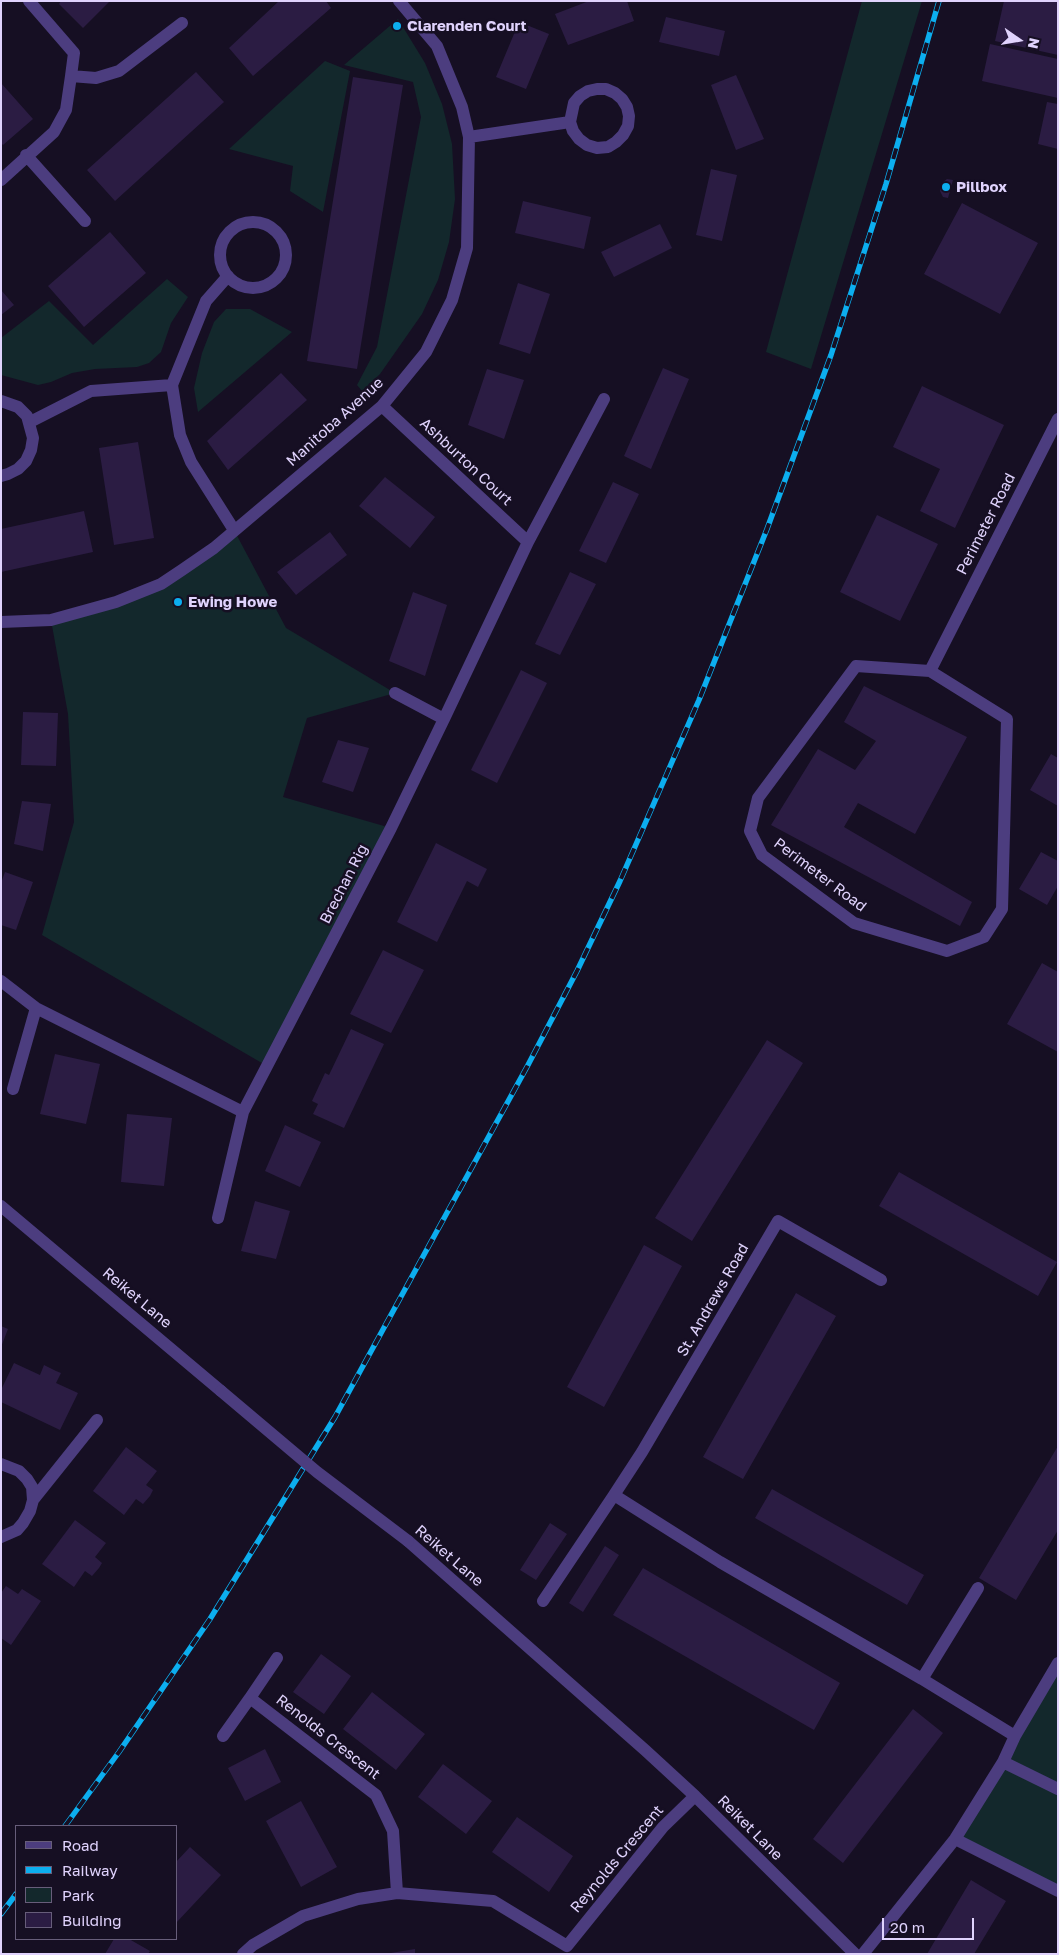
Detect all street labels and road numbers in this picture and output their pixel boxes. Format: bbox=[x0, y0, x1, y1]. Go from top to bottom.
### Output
street label: Manitoba Avenue bbox=[283, 374, 387, 470]
street label: Ashburton Court bbox=[416, 414, 516, 510]
street label: Perimeter Road bbox=[953, 470, 1019, 578]
street label: Perimeter Road bbox=[770, 834, 870, 916]
street label: Brechan Rig bbox=[316, 841, 372, 927]
street label: St. Andrews Road bbox=[673, 1240, 753, 1360]
street label: Reiket Lane bbox=[99, 1264, 175, 1332]
street label: Reiket Lane bbox=[411, 1521, 487, 1591]
street label: Renolds Crescent bbox=[272, 1691, 384, 1783]
street label: Reiket Lane bbox=[714, 1792, 786, 1864]
street label: Reynolds Crescent bbox=[567, 1801, 667, 1917]

